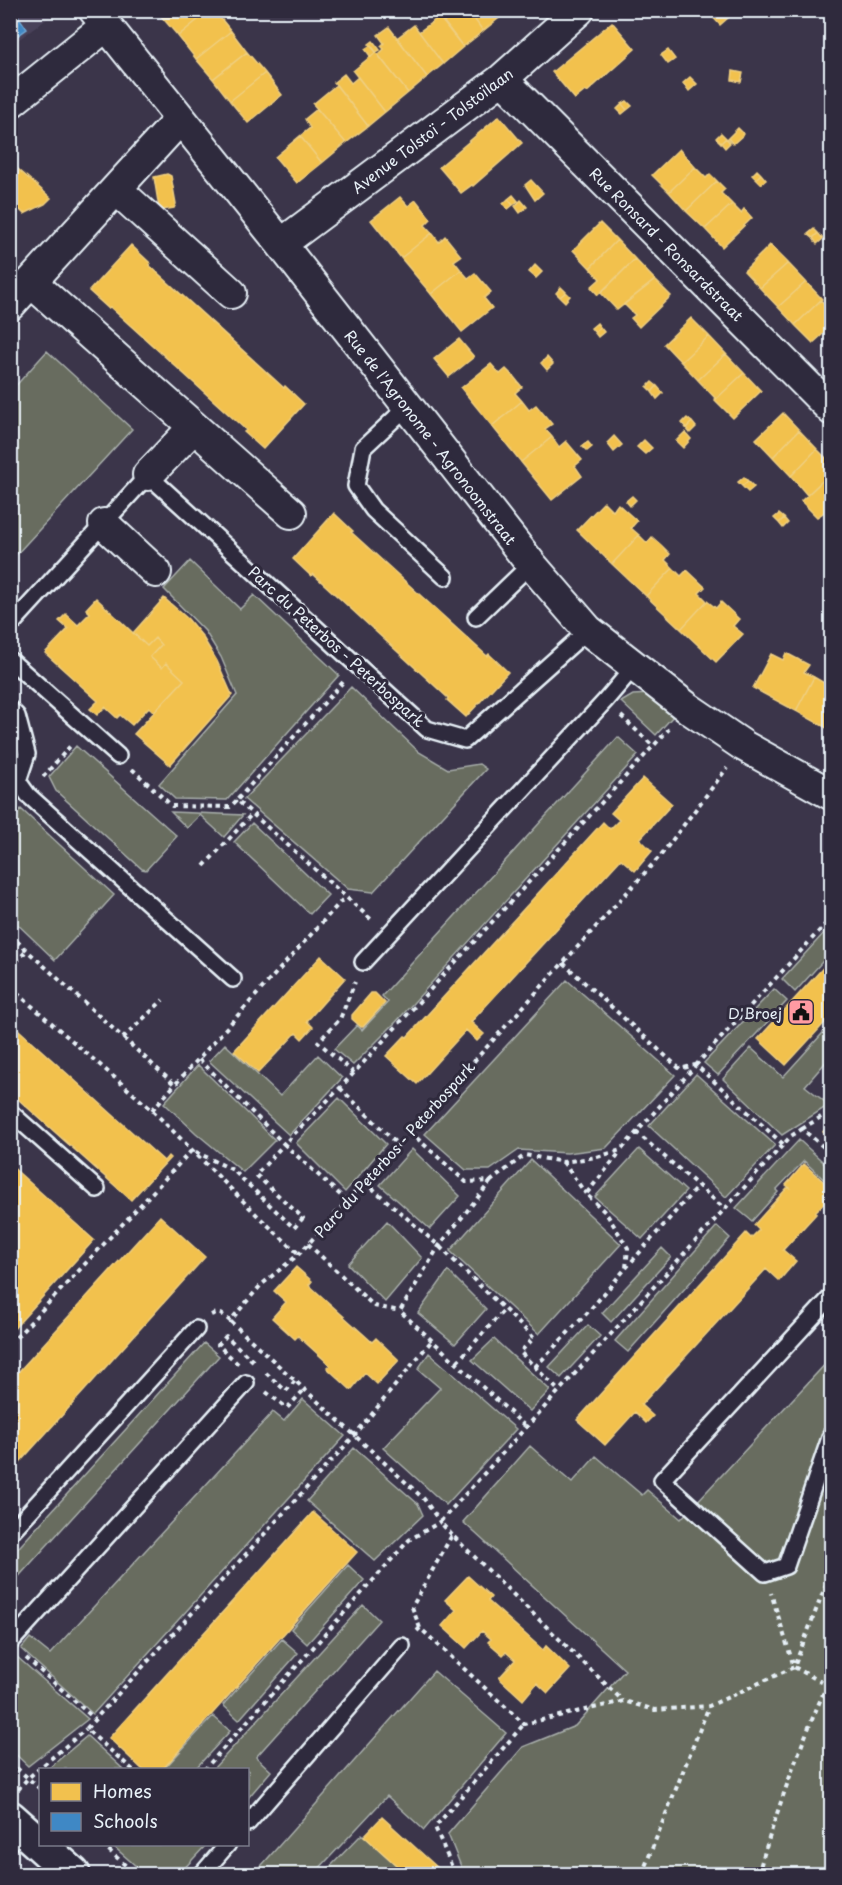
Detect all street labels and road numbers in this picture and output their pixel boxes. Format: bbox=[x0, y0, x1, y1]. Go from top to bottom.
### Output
street label: Avenue Tolstoï - Tolstoïlaan bbox=[346, 62, 518, 198]
street label: Rue Ronsard - Ronsardstraat bbox=[585, 162, 749, 326]
street label: Rue de l'Agronome - Agronoomstraat bbox=[340, 325, 522, 549]
street label: Parc du Peterbos - Peterbospark bbox=[243, 560, 431, 732]
street label: Parc du Peterbos - Peterbospark bbox=[308, 1055, 480, 1243]

